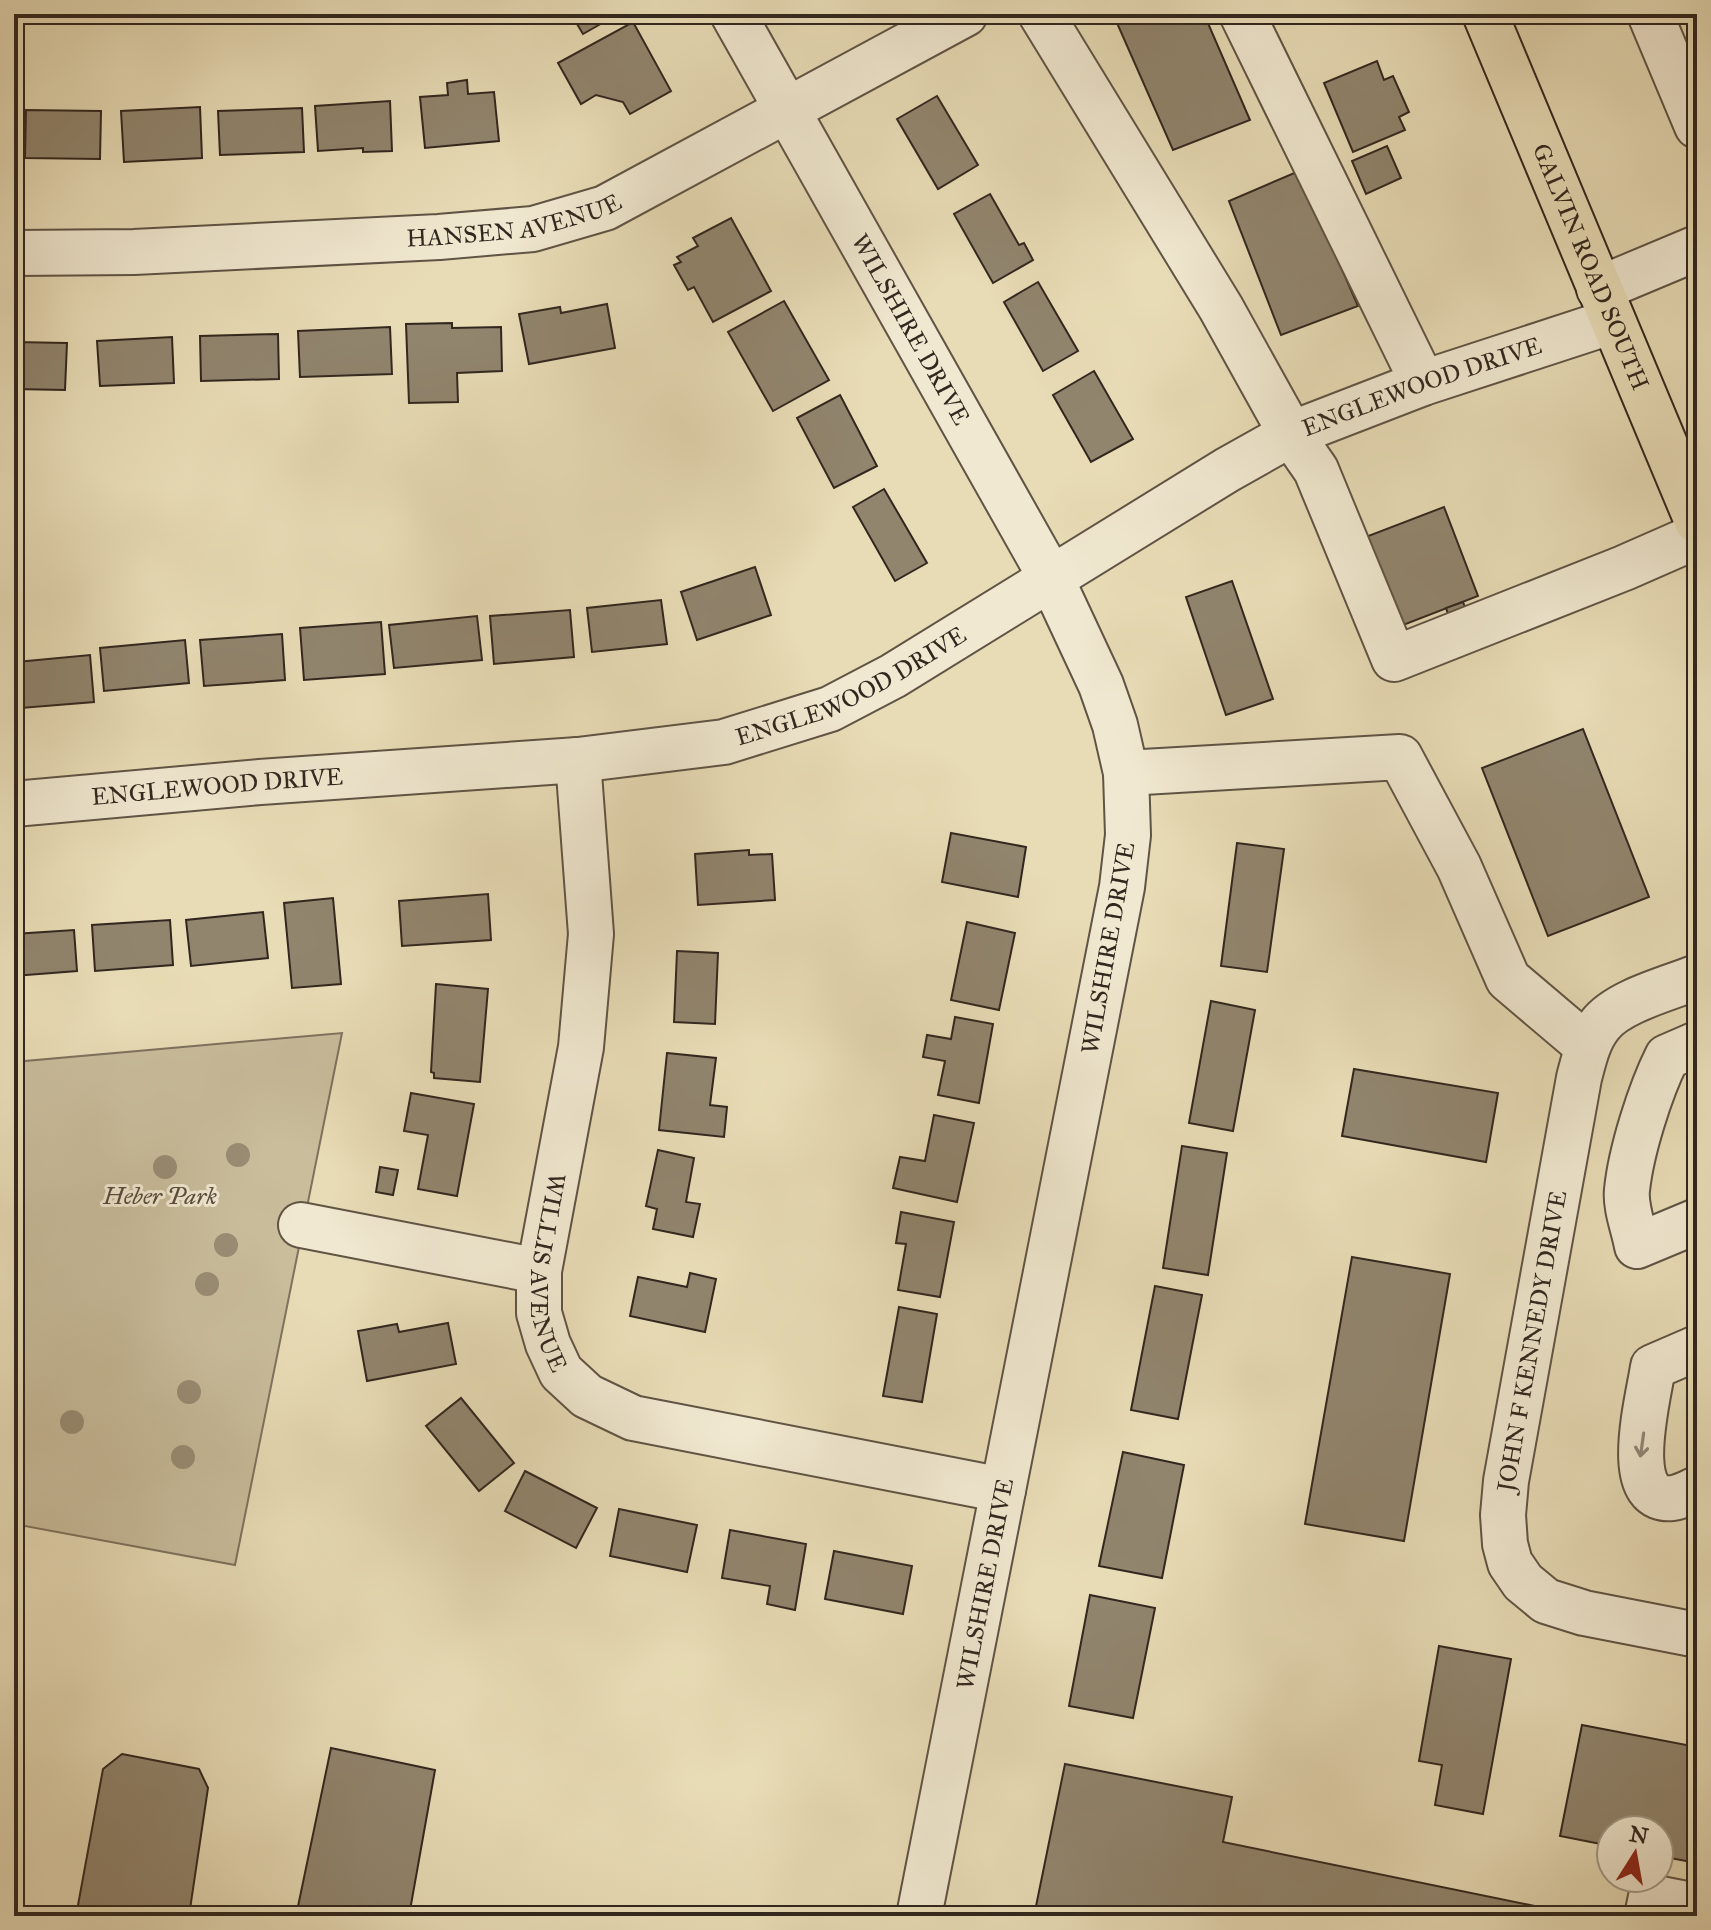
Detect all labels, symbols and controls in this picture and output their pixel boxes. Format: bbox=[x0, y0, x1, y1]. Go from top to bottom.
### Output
street label: GALVIN ROAD SOUTH bbox=[1526, 139, 1656, 395]
street label: HANSEN AVENUE bbox=[406, 187, 627, 254]
street label: WILSHIRE DRIVE bbox=[845, 228, 977, 430]
street label: ENGLEWOOD DRIVE bbox=[1298, 330, 1545, 443]
street label: ENGLEWOOD DRIVE bbox=[732, 620, 972, 752]
street label: ENGLEWOOD DRIVE bbox=[90, 761, 344, 812]
street label: WILSHIRE DRIVE bbox=[1075, 840, 1141, 1056]
street label: WILLIS AVENUE bbox=[524, 1171, 574, 1377]
park label: Heber Park bbox=[102, 1181, 217, 1211]
street label: JOHN F KENNEDY DRIVE bbox=[1490, 1188, 1573, 1497]
one-way arrow bbox=[1634, 1431, 1649, 1457]
street label: WILSHIRE DRIVE bbox=[950, 1476, 1020, 1692]
north arrow bbox=[1595, 1814, 1675, 1894]
text: N bbox=[1627, 1820, 1651, 1850]

